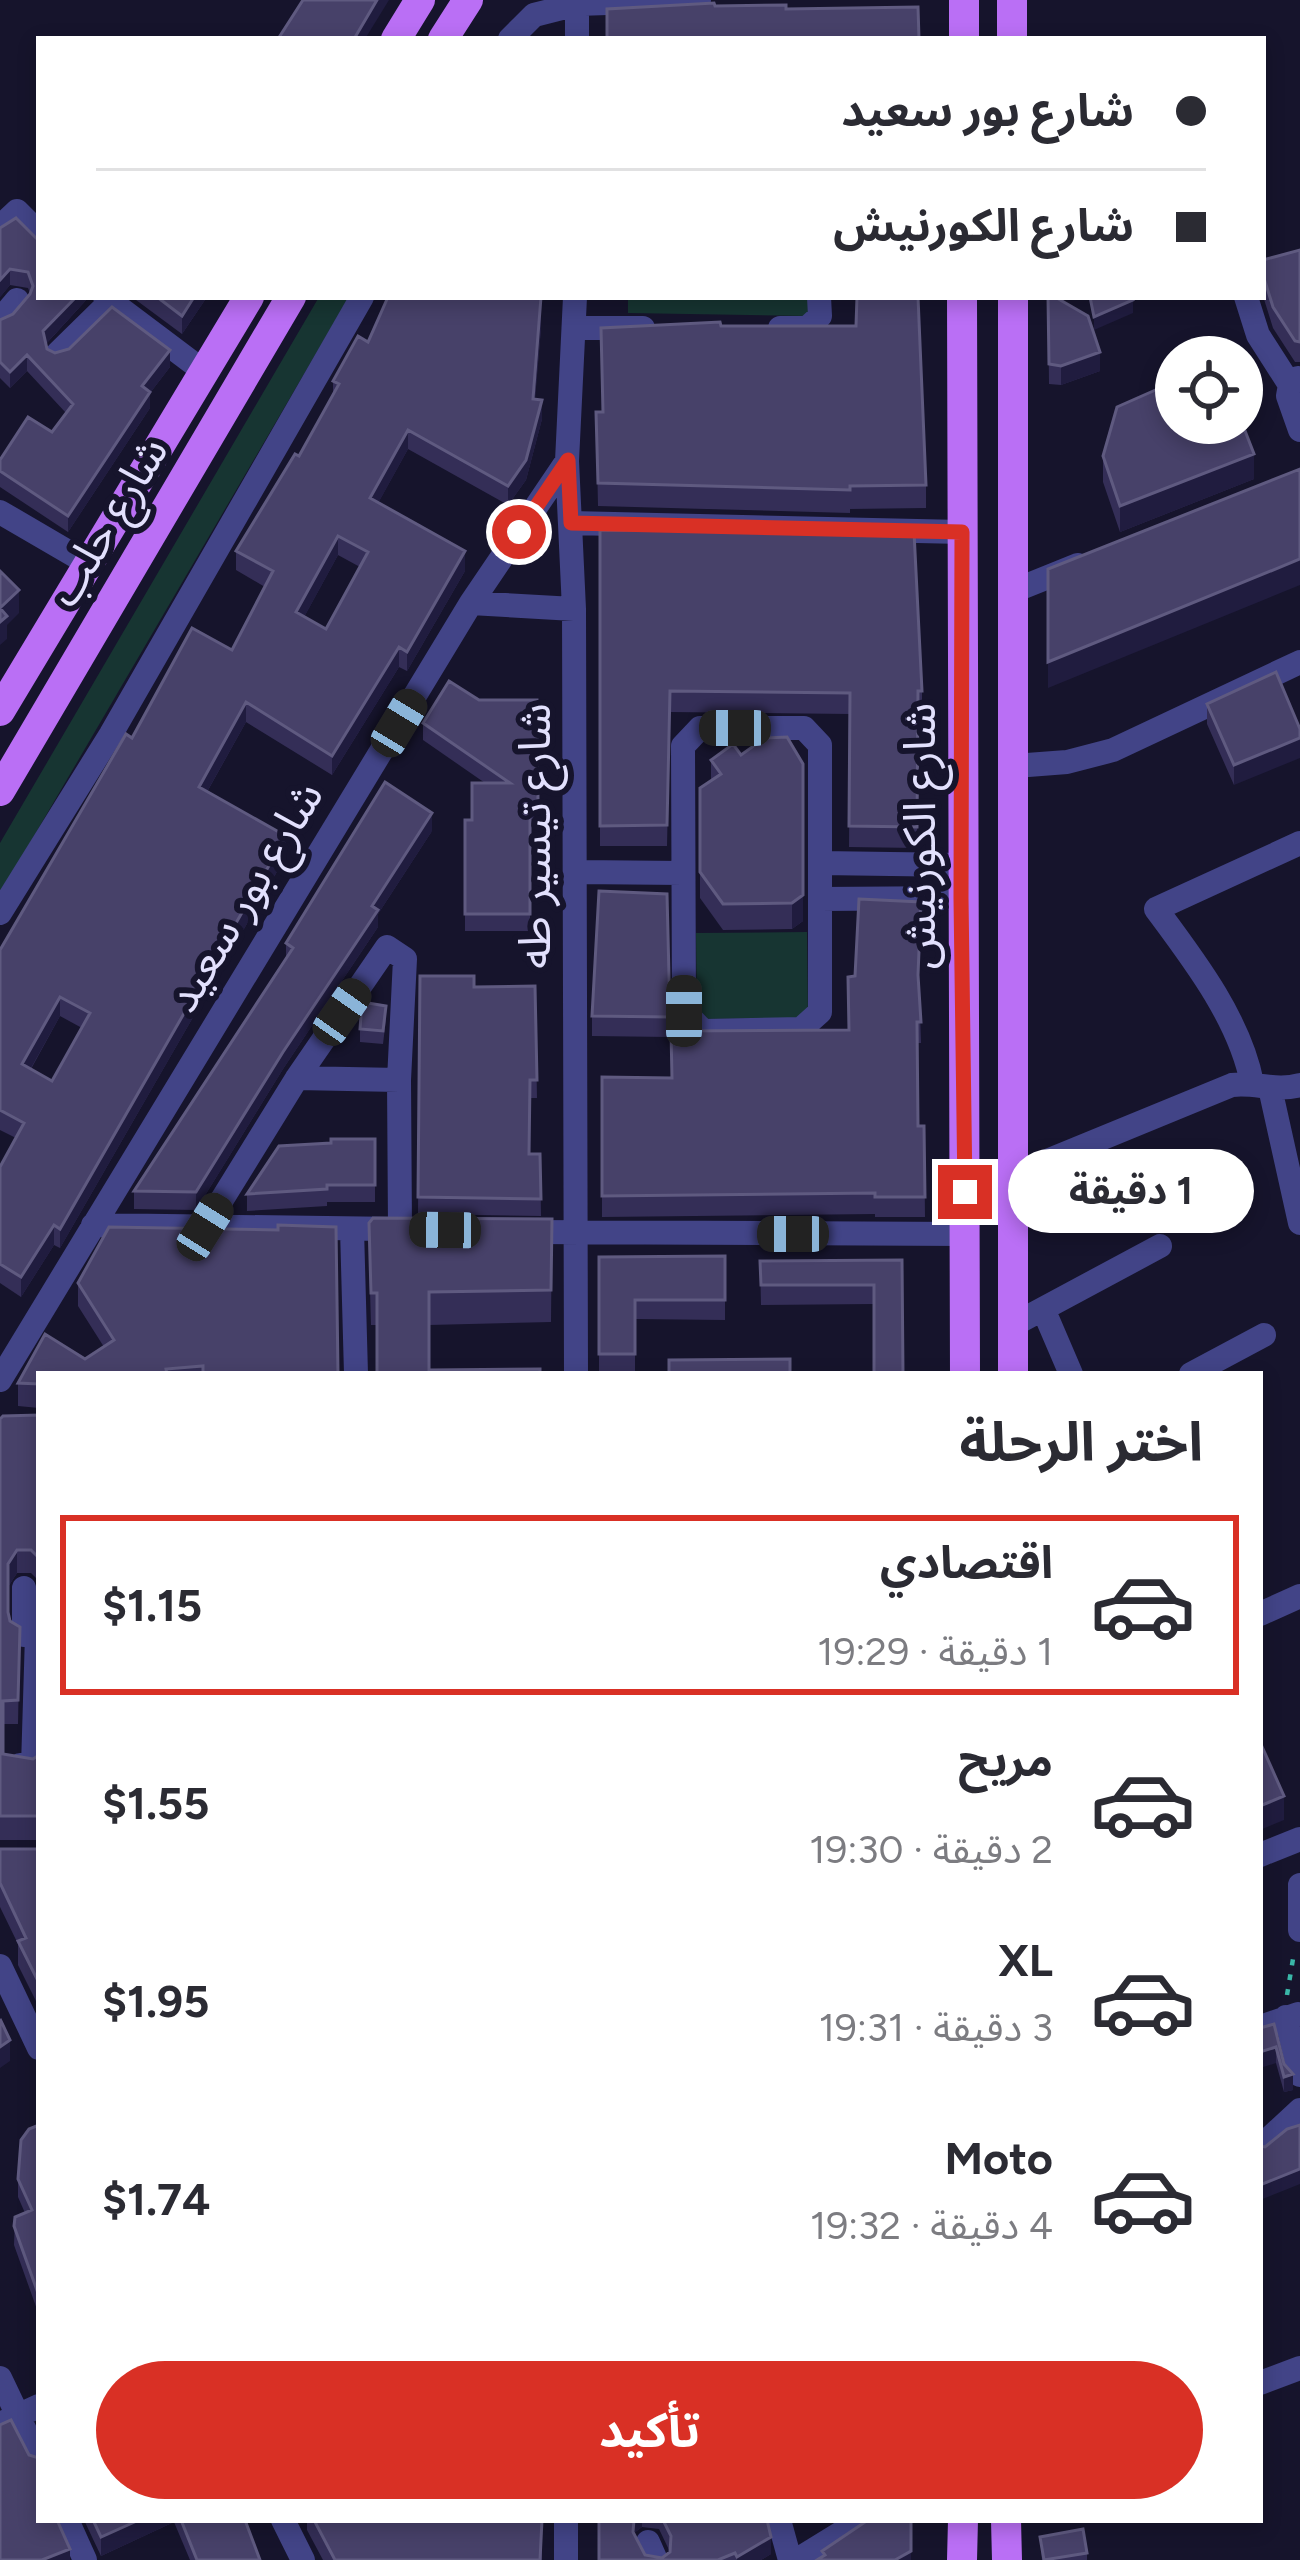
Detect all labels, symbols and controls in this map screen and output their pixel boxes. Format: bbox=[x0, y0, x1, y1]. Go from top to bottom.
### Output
text: شارع بور سعيد bbox=[841, 83, 1134, 137]
text: شارع الكورنيش bbox=[833, 198, 1134, 252]
map controls bbox=[1155, 336, 1263, 444]
button: locate bbox=[1155, 336, 1263, 444]
street label: شارع حلب bbox=[35, 427, 185, 619]
route start bbox=[492, 505, 546, 559]
car bbox=[365, 683, 433, 763]
street label: شارع تيسير طه bbox=[507, 703, 568, 969]
street label: شارع الكورنيش bbox=[892, 703, 953, 969]
car bbox=[699, 710, 771, 746]
street label: شارع بور سعيد bbox=[154, 771, 340, 1025]
car bbox=[307, 972, 377, 1052]
car bbox=[666, 975, 702, 1047]
callout: 1 دقيقة bbox=[1007, 1150, 1253, 1234]
route end bbox=[938, 1165, 992, 1219]
text: 1 دقيقة bbox=[1069, 1167, 1193, 1214]
car bbox=[171, 1187, 239, 1267]
car bbox=[409, 1211, 481, 1249]
car bbox=[757, 1216, 829, 1252]
text: اختر الرحلة bbox=[960, 1410, 1203, 1475]
text: اقتصادي bbox=[880, 1535, 1053, 1589]
icon: car bbox=[1089, 1551, 1197, 1659]
text: $1.15 bbox=[102, 1578, 202, 1632]
text: 1 دقيقة · 19:29 bbox=[817, 1628, 1053, 1675]
text: مريح bbox=[958, 1733, 1053, 1787]
icon: car bbox=[1089, 1749, 1197, 1857]
text: $1.55 bbox=[102, 1776, 209, 1830]
text: 2 دقيقة · 19:30 bbox=[809, 1826, 1053, 1873]
text: XL bbox=[998, 1933, 1053, 1987]
icon: car bbox=[1089, 1947, 1197, 2055]
text: $1.95 bbox=[102, 1974, 209, 2028]
text: 3 دقيقة · 19:31 bbox=[819, 2004, 1053, 2051]
text: Moto bbox=[944, 2131, 1053, 2185]
icon: car bbox=[1089, 2145, 1197, 2253]
text: $1.74 bbox=[102, 2172, 211, 2226]
text: 4 دقيقة · 19:32 bbox=[810, 2202, 1053, 2249]
button: تأكيد bbox=[96, 2361, 1203, 2499]

